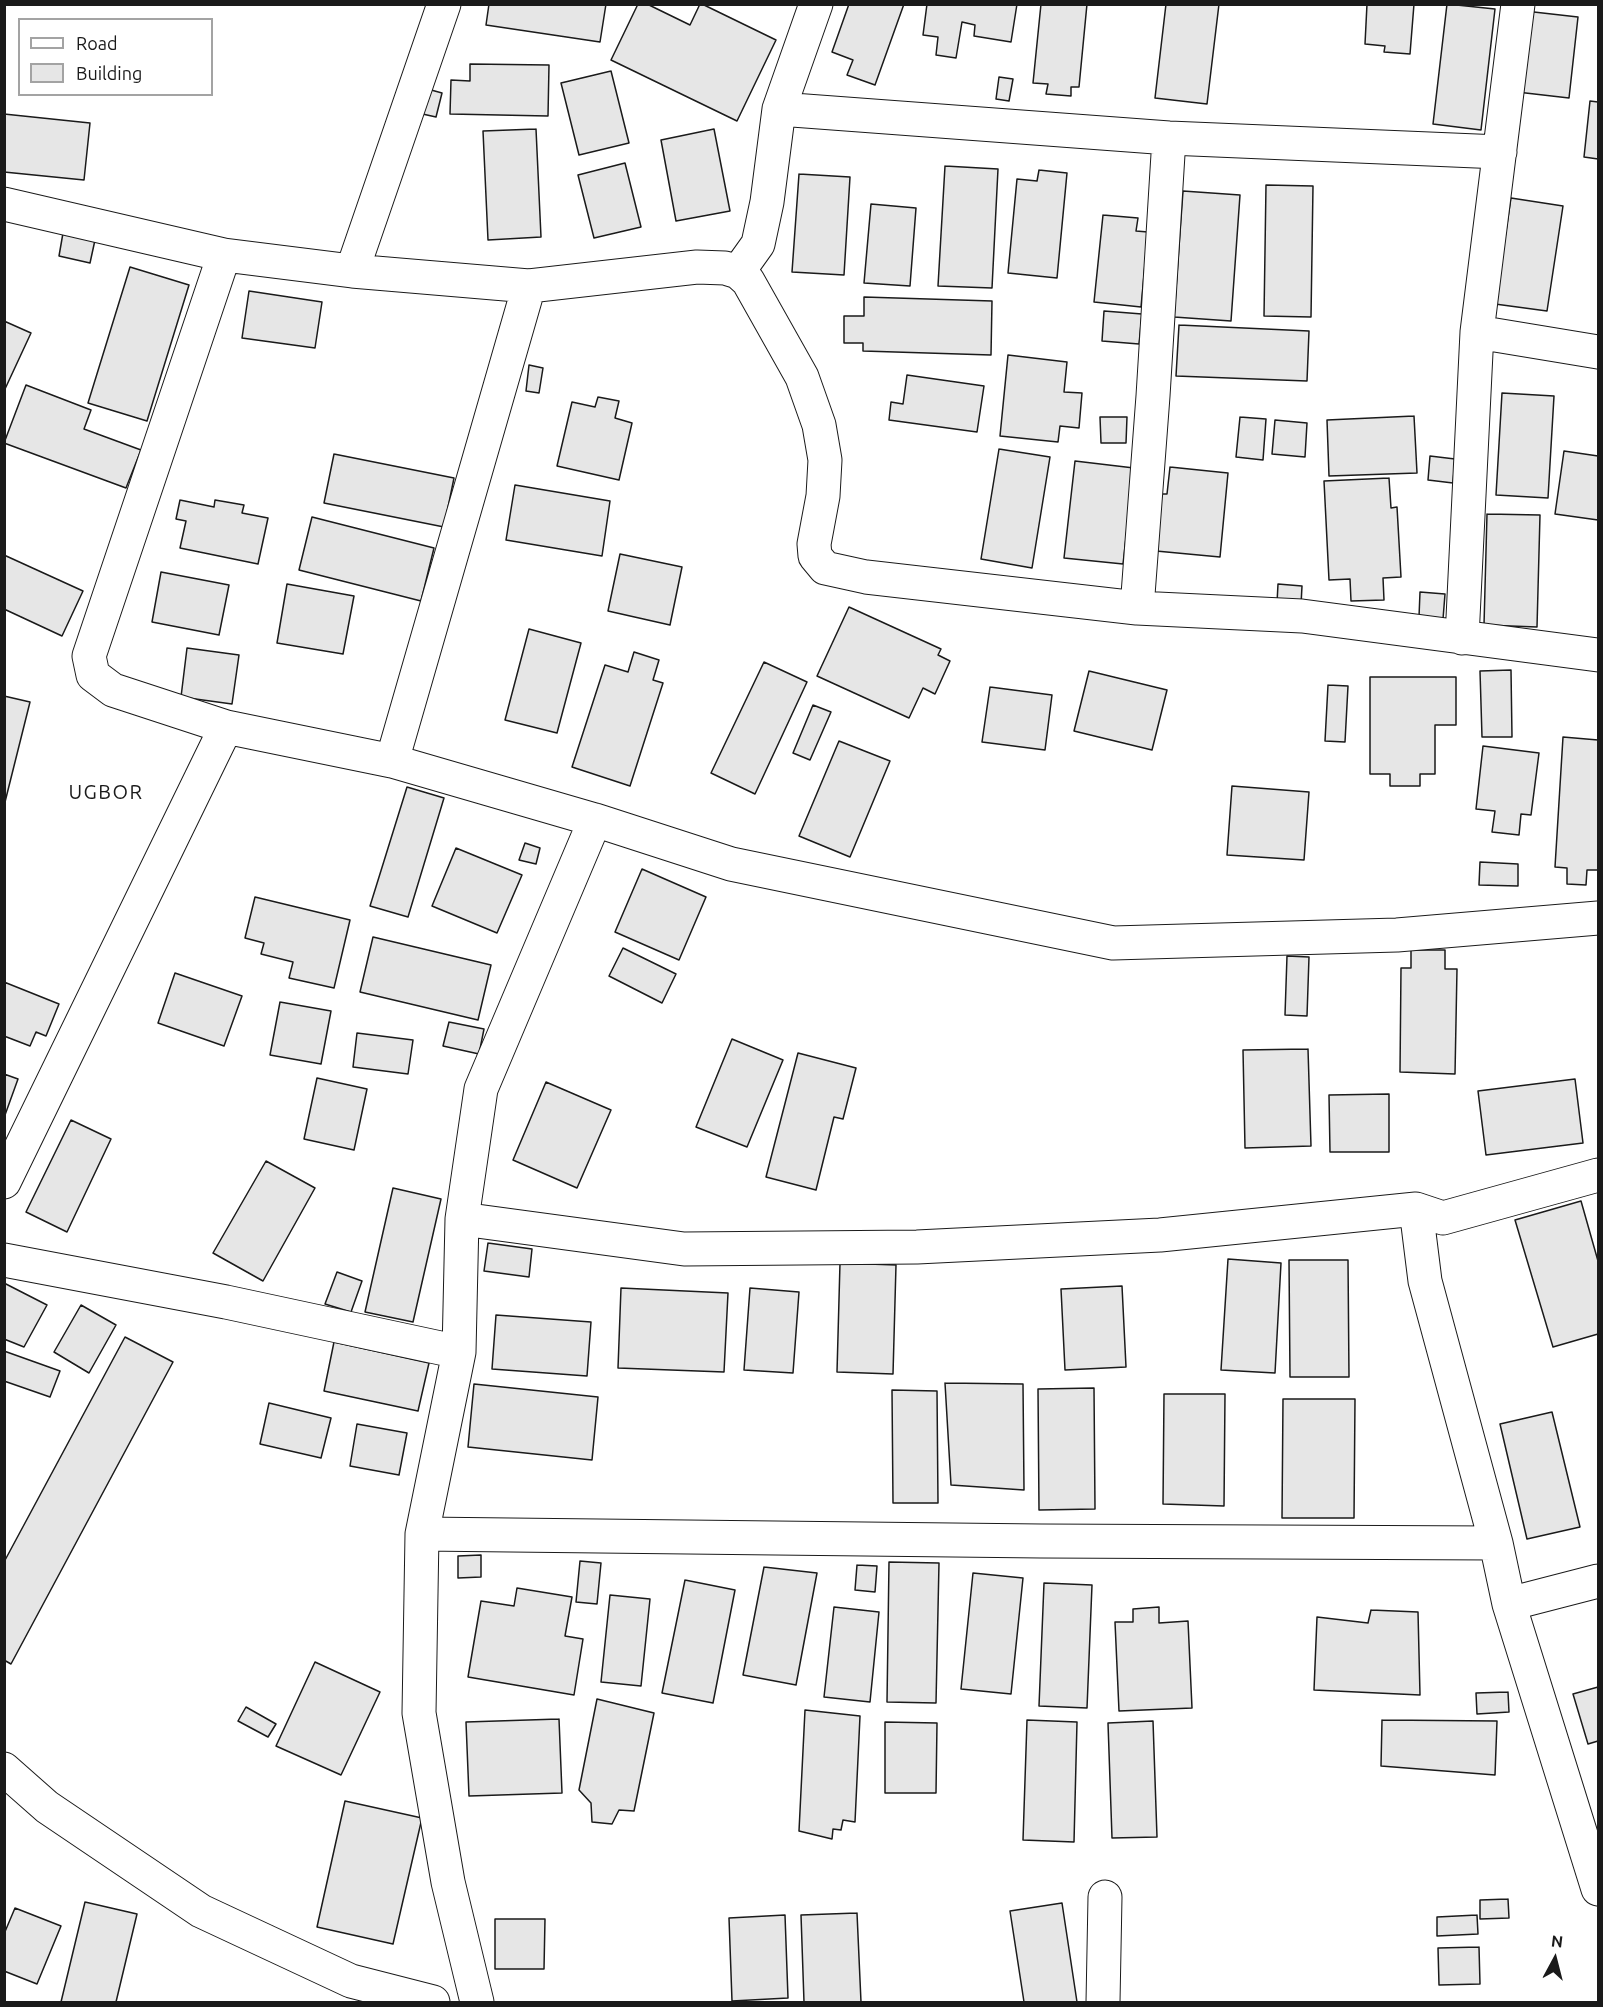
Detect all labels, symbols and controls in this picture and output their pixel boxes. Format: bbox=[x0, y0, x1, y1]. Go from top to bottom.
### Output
legend bbox=[18, 18, 213, 96]
text: Road bbox=[76, 33, 118, 53]
text: Building bbox=[76, 63, 142, 83]
district label: UGBOR bbox=[68, 780, 144, 804]
north arrow bbox=[1525, 1929, 1585, 1989]
text: N bbox=[1550, 1931, 1564, 1951]

